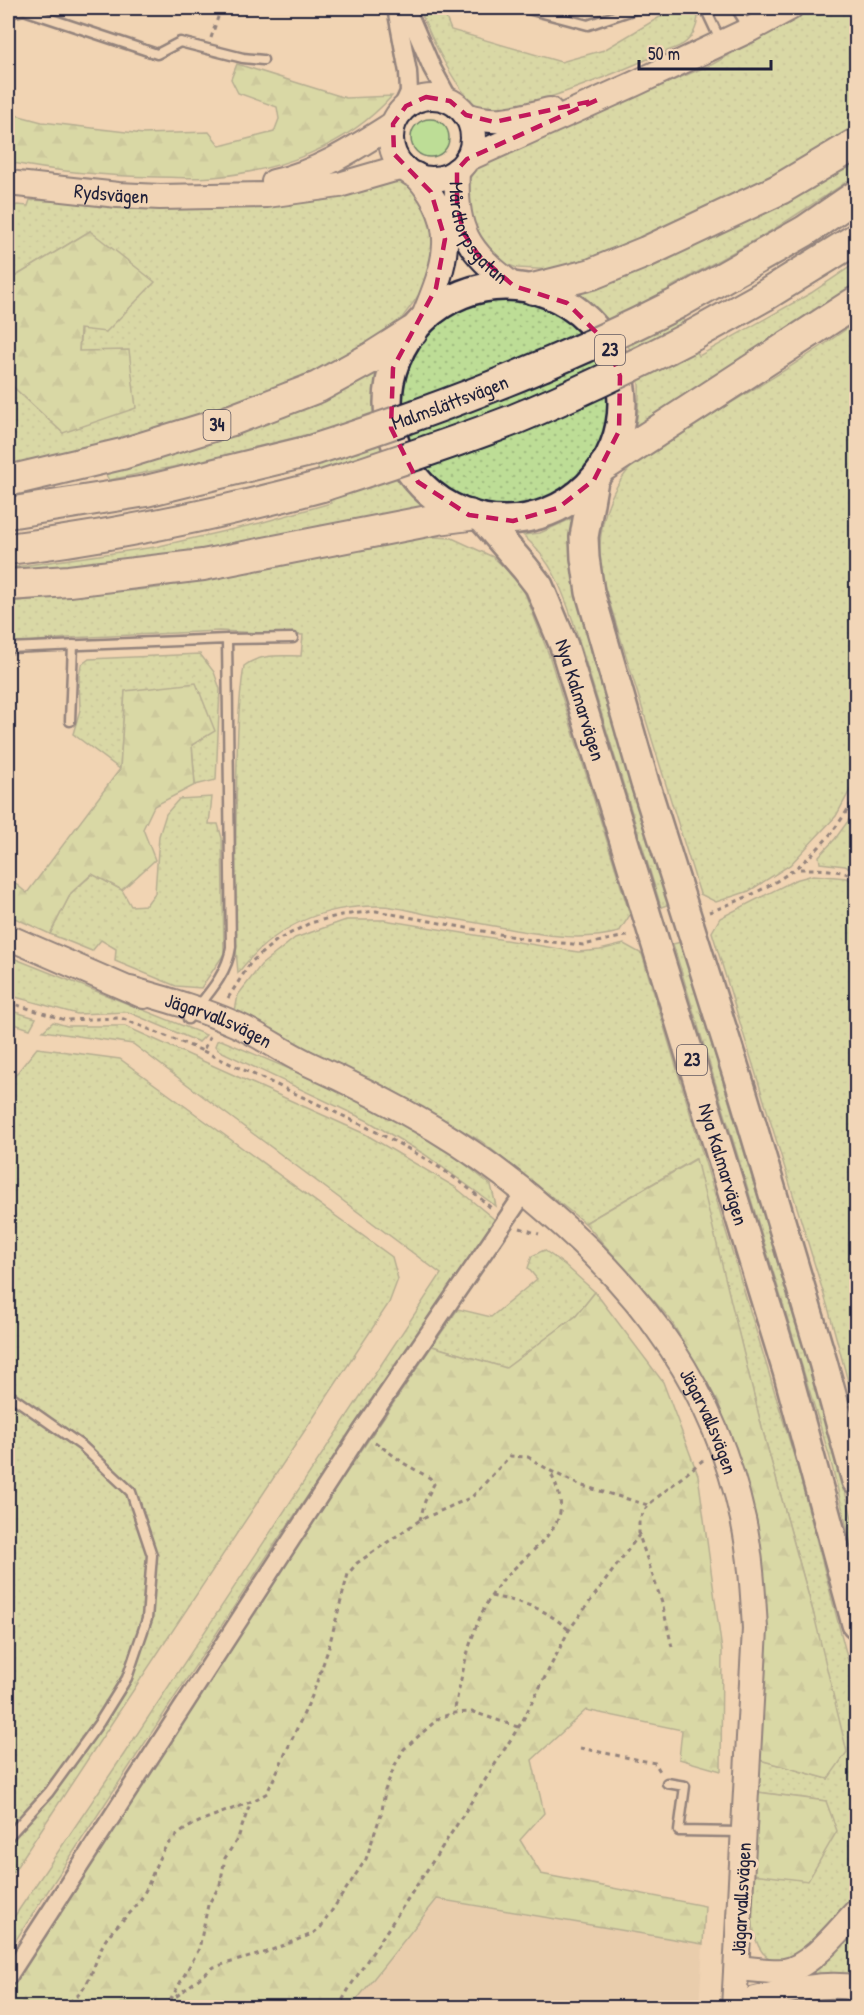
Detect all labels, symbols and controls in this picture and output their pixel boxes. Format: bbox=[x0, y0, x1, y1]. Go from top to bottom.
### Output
scale bar bbox=[639, 33, 771, 71]
text: 50 m bbox=[648, 41, 680, 66]
street label: Rydsvägen bbox=[73, 176, 149, 209]
street label: Mårdtorpsgatan bbox=[444, 182, 514, 290]
road number: 23 bbox=[595, 335, 625, 365]
street label: Malmslättsvägen bbox=[388, 368, 512, 436]
road number: 34 bbox=[204, 410, 230, 440]
street label: Nya Kalmarvägen bbox=[549, 634, 612, 764]
street label: Jägarvallsvägen bbox=[162, 986, 277, 1054]
road number: 23 bbox=[677, 1045, 707, 1075]
street label: Nya Kalmarvägen bbox=[692, 1100, 755, 1228]
street label: Jägarvallsvägen bbox=[674, 1363, 744, 1478]
street label: Jägarvallsvägen bbox=[724, 1842, 757, 1956]

